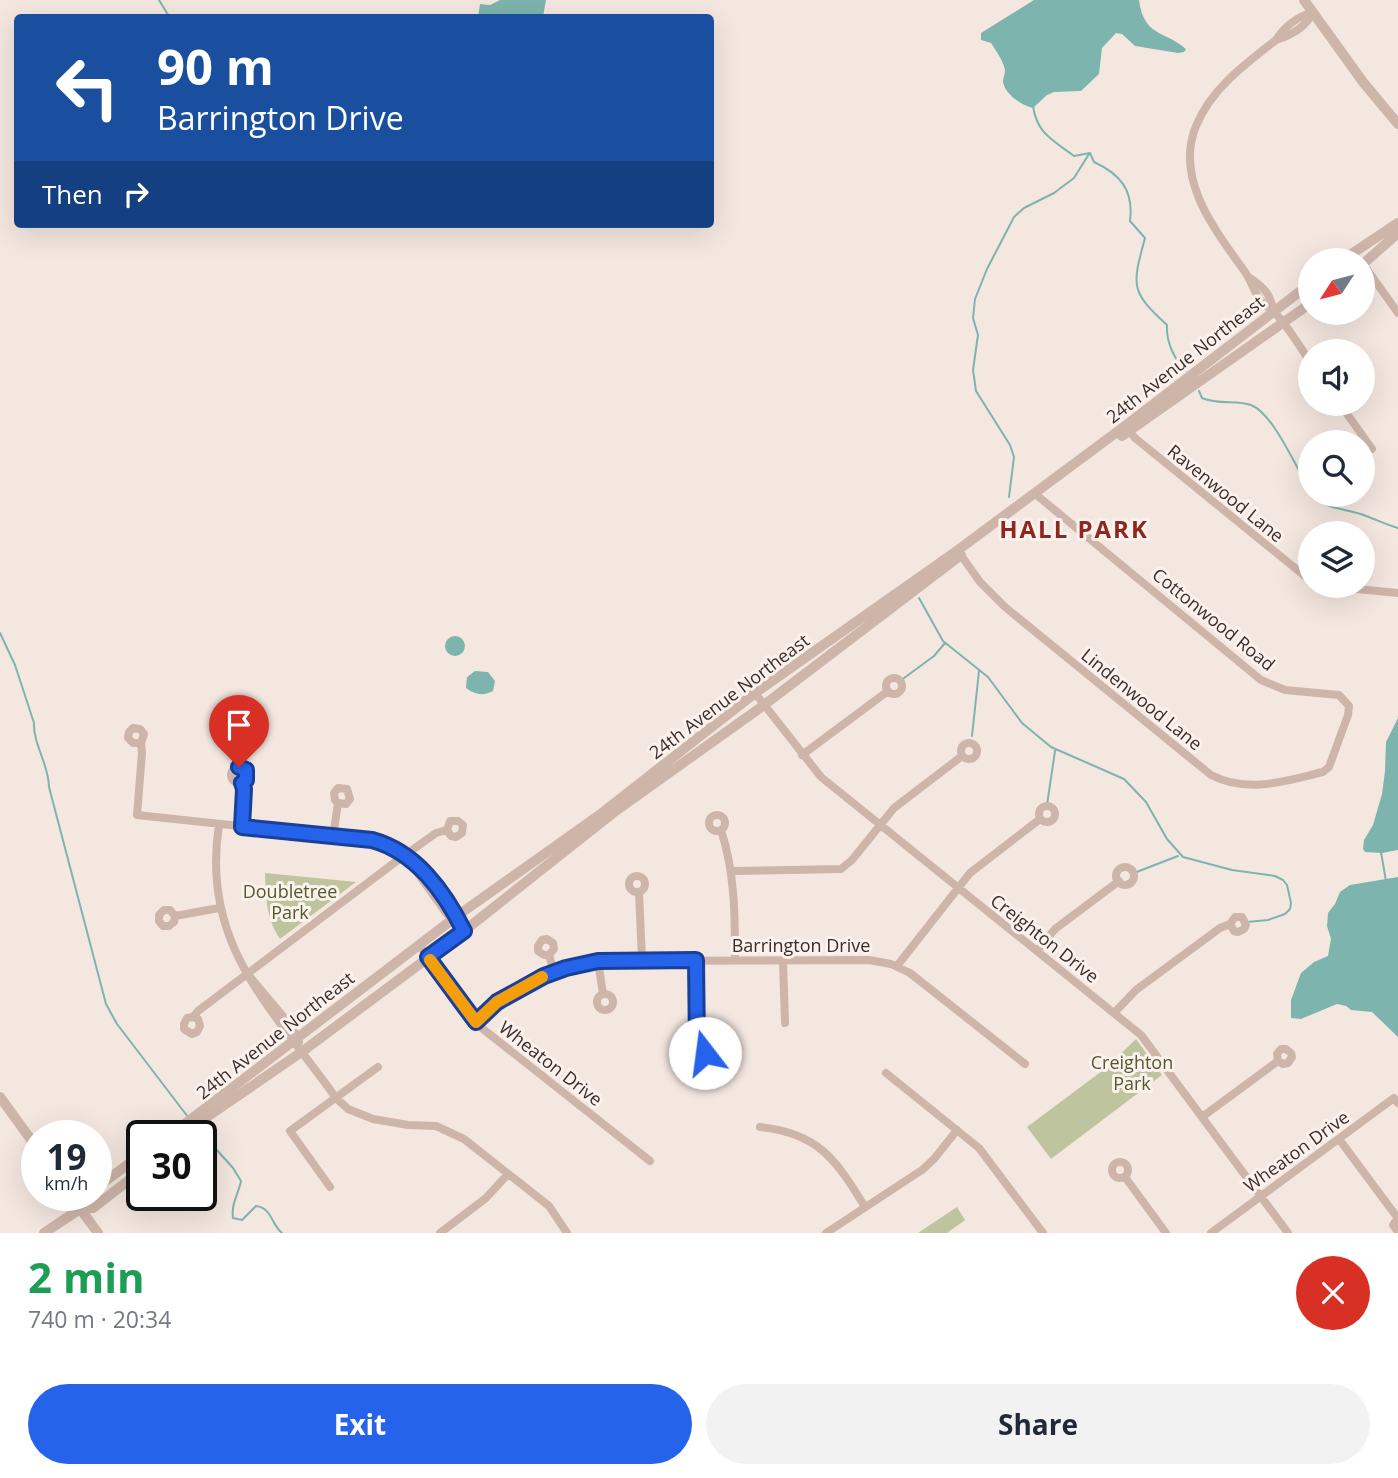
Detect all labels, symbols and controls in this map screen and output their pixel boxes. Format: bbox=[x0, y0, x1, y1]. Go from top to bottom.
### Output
text: 90 m bbox=[157, 33, 274, 99]
icon: left bbox=[42, 42, 133, 133]
text: Barrington Drive bbox=[157, 96, 404, 139]
icon: right bbox=[117, 175, 155, 213]
text: Then bbox=[42, 176, 103, 212]
north arrow bbox=[1298, 248, 1376, 326]
map controls bbox=[1298, 248, 1375, 598]
street label: 24th Avenue Northeast bbox=[1101, 290, 1269, 428]
button: sound bbox=[1298, 339, 1375, 416]
button: search bbox=[1298, 430, 1375, 507]
street label: Ravenwood Lane bbox=[1163, 439, 1289, 547]
district label: HALL PARK bbox=[999, 512, 1149, 545]
button: layers bbox=[1298, 521, 1375, 598]
street label: Cottonwood Road bbox=[1148, 562, 1280, 676]
street label: 24th Avenue Northeast bbox=[644, 628, 814, 764]
street label: Lindenwood Lane bbox=[1077, 643, 1207, 755]
pin bbox=[209, 695, 269, 767]
icon: arrive bbox=[220, 706, 258, 744]
park label: Doubletree Park bbox=[243, 879, 337, 924]
street label: Creighton Drive bbox=[986, 888, 1104, 988]
street label: Barrington Drive bbox=[732, 933, 870, 957]
street label: 24th Avenue Northeast bbox=[191, 966, 359, 1104]
street label: Wheaton Drive bbox=[494, 1015, 608, 1111]
position arrow bbox=[668, 1016, 742, 1090]
park label: Creighton Park bbox=[1091, 1050, 1173, 1095]
street label: Wheaton Drive bbox=[1238, 1105, 1354, 1197]
speed limit sign: 30 bbox=[126, 1120, 217, 1211]
text: 19 bbox=[46, 1133, 87, 1180]
text: km/h bbox=[45, 1171, 88, 1195]
text: 2 min bbox=[28, 1248, 145, 1305]
button: close bbox=[1296, 1256, 1370, 1330]
text: 740 m · 20:34 bbox=[28, 1303, 171, 1335]
button: Exit bbox=[28, 1384, 692, 1464]
button: Share bbox=[706, 1384, 1370, 1464]

